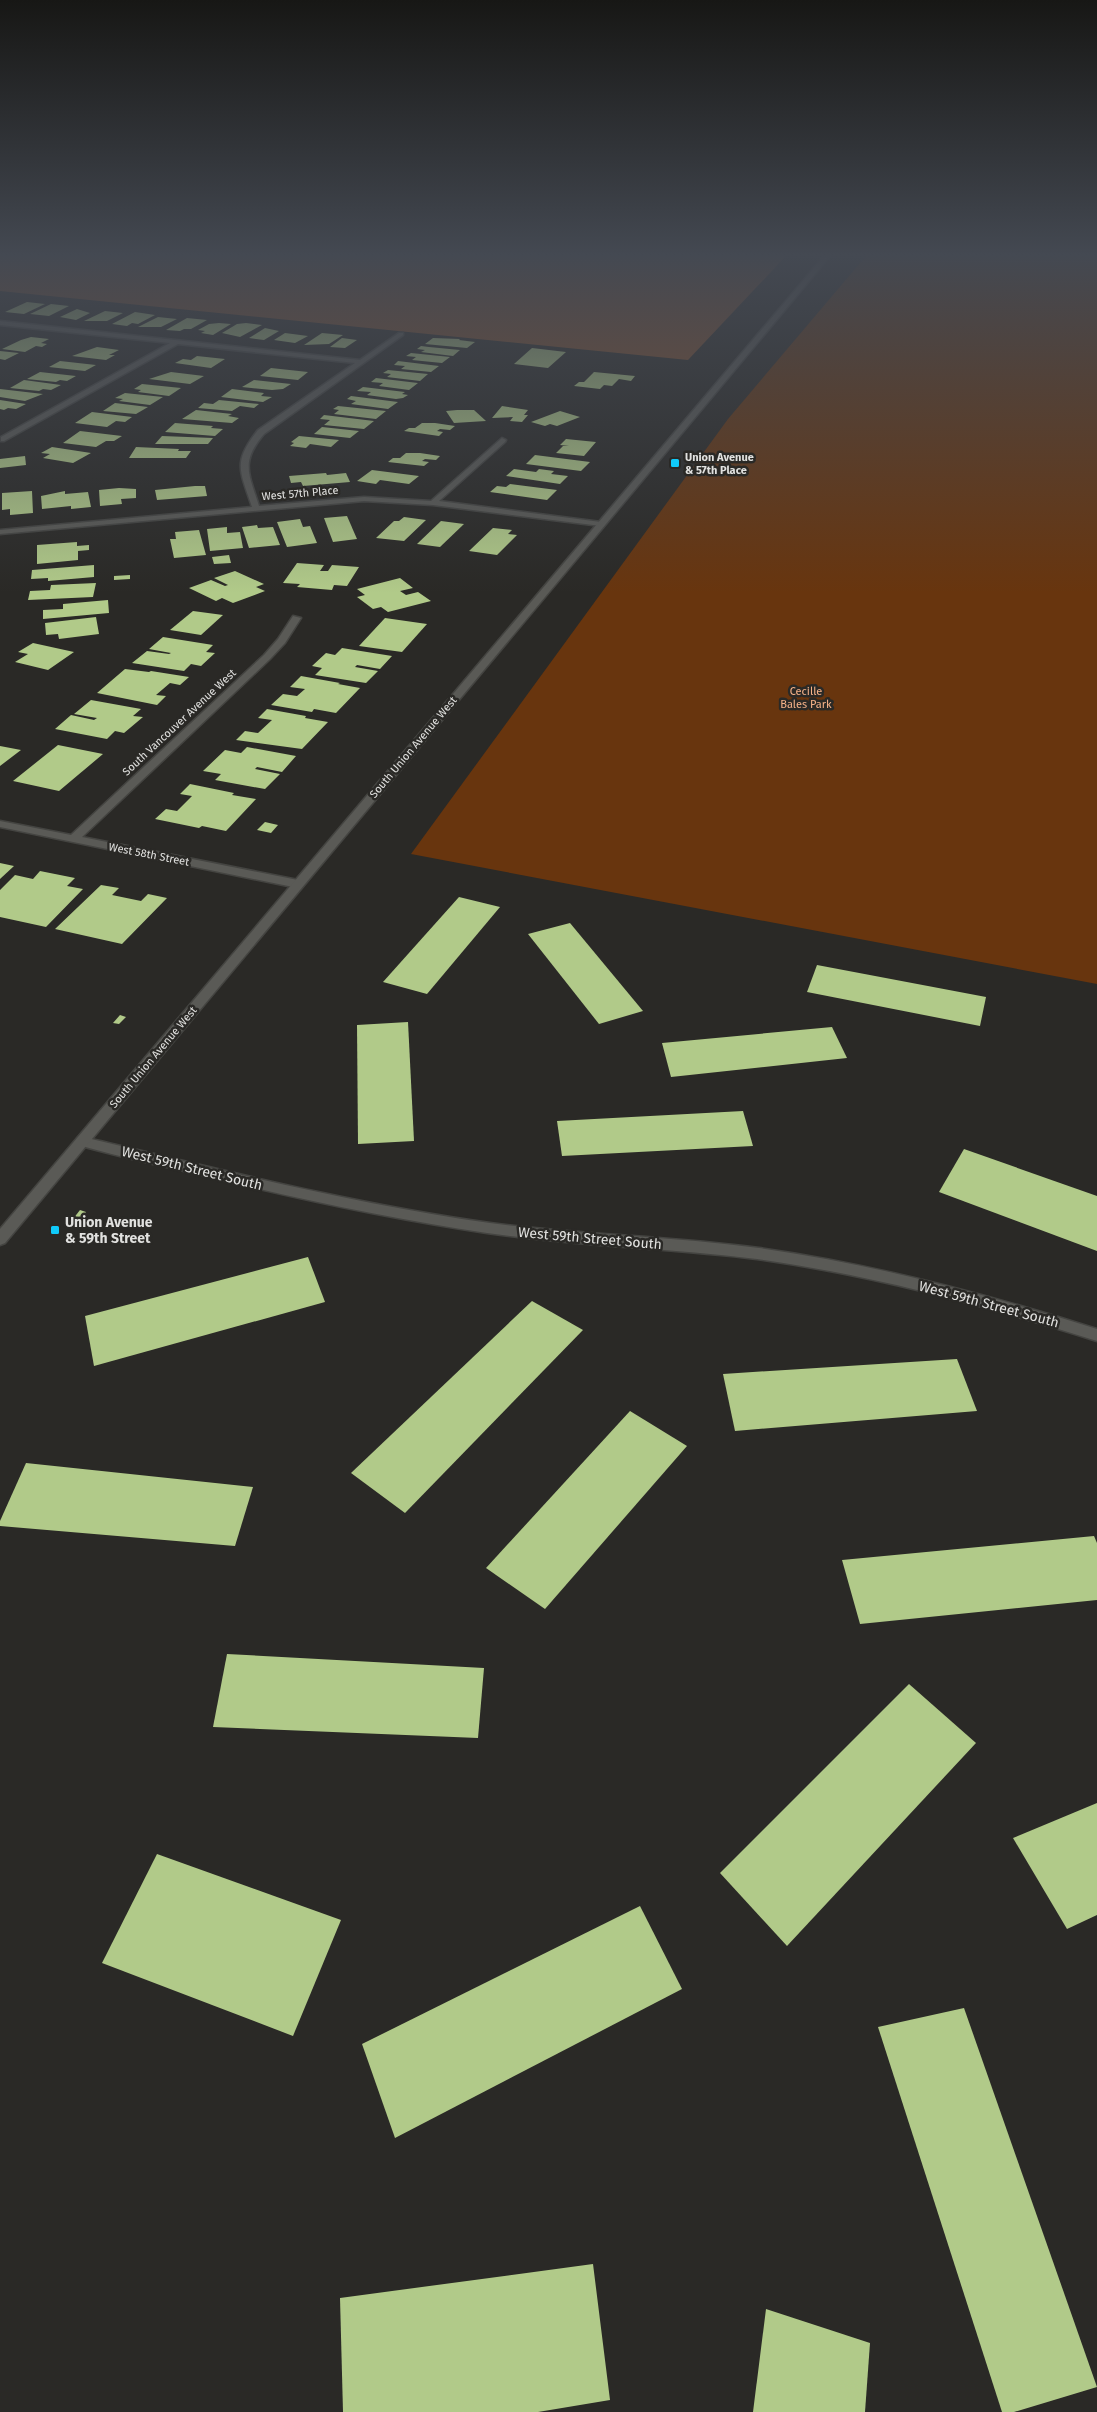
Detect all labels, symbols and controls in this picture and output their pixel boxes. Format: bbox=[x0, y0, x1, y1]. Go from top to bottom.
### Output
place label: Union Avenue & 57th Place bbox=[685, 451, 754, 477]
marker: Union Avenue & 57th Place bbox=[669, 457, 681, 469]
street label: West 57th Place bbox=[261, 484, 339, 503]
street label: South Vancouver Avenue West bbox=[120, 666, 239, 778]
park label: Cecille Bales Park bbox=[780, 685, 832, 711]
street label: South Union Avenue West bbox=[367, 694, 460, 801]
street label: West 58th Street bbox=[108, 840, 190, 869]
street label: South Union Avenue West bbox=[107, 1004, 200, 1111]
street label: West 59th Street South bbox=[120, 1143, 264, 1194]
place label: Union Avenue & 59th Street bbox=[65, 1214, 153, 1247]
marker: Union Avenue & 59th Street bbox=[49, 1224, 61, 1236]
street label: West 59th Street South bbox=[517, 1224, 663, 1253]
street label: West 59th Street South bbox=[917, 1278, 1061, 1331]

